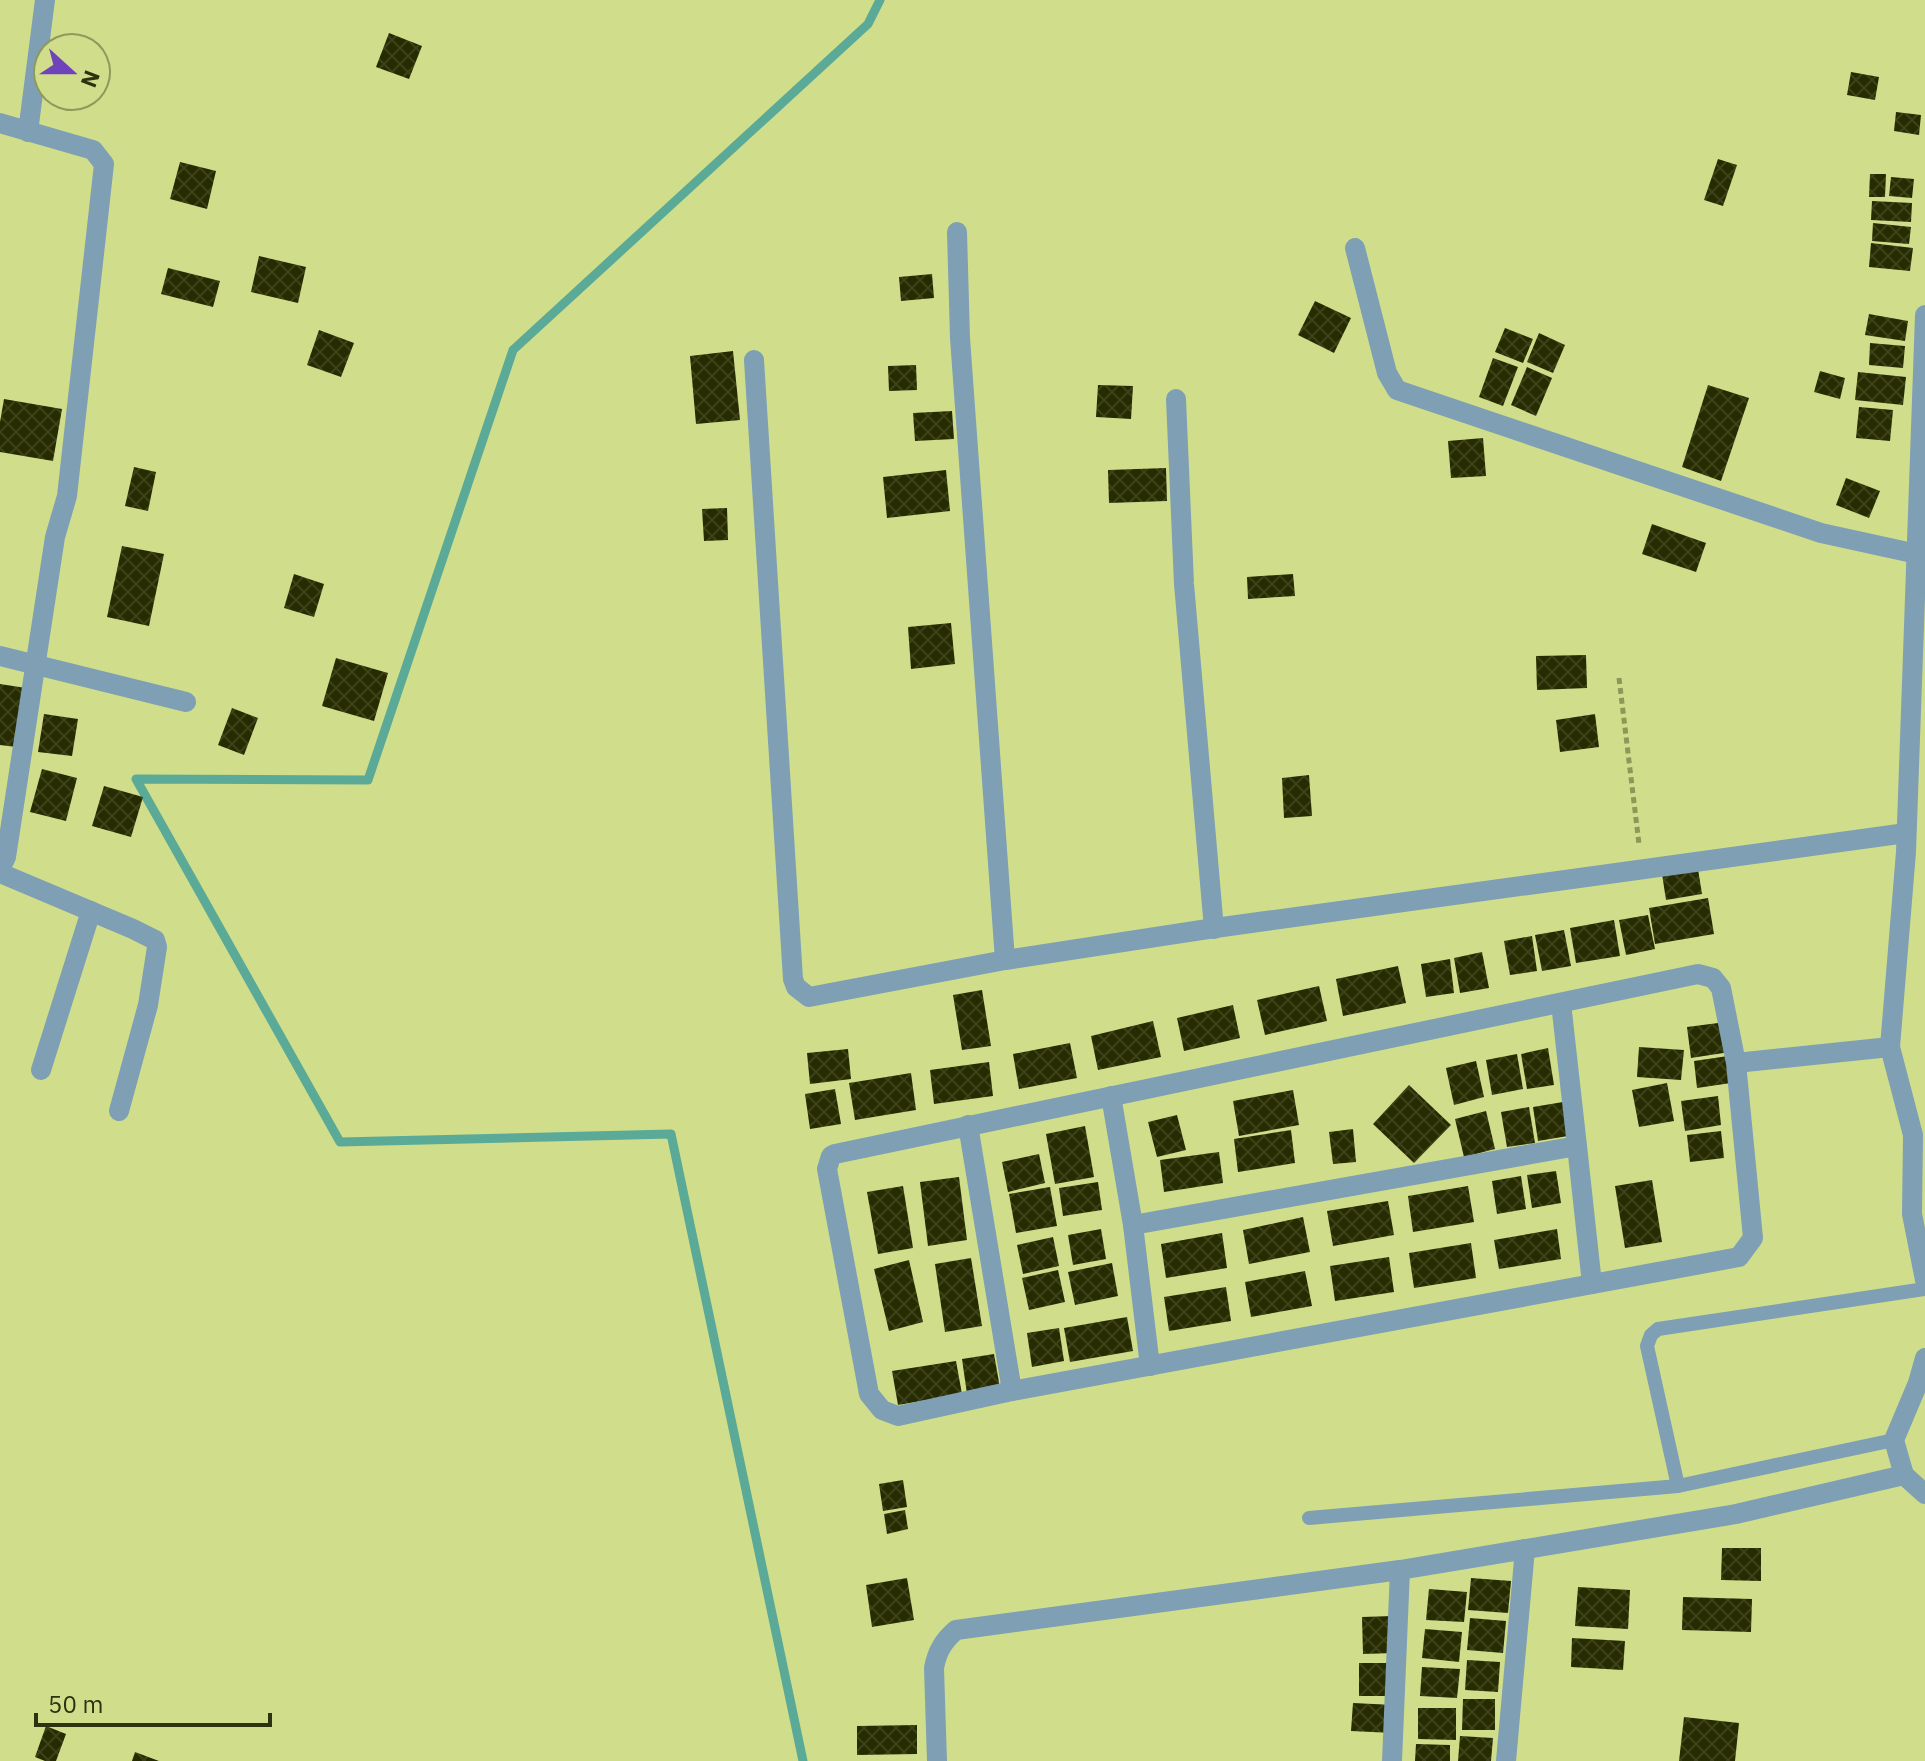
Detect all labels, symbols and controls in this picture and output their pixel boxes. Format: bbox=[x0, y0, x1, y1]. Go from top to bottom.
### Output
north arrow bbox=[32, 32, 112, 112]
text: N bbox=[75, 67, 108, 92]
scale bar bbox=[36, 1677, 270, 1727]
text: 50 m bbox=[48, 1688, 103, 1720]

